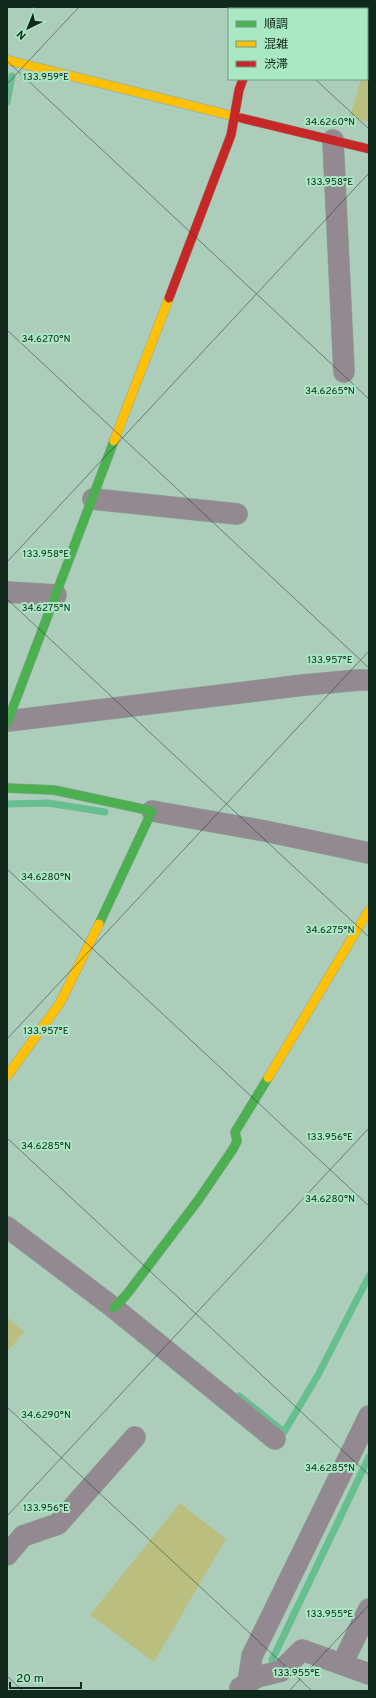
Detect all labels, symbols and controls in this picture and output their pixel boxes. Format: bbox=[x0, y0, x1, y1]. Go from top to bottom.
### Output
north arrow bbox=[8, 8, 48, 48]
legend bbox=[228, 8, 368, 80]
text: 順調 bbox=[264, 17, 288, 33]
text: N bbox=[14, 27, 30, 42]
text: 混雑 bbox=[264, 37, 288, 53]
text: 渋滞 bbox=[264, 57, 288, 73]
text: 133.959°E bbox=[23, 71, 69, 84]
text: 34.6260°N bbox=[305, 116, 355, 129]
text: 133.958°E bbox=[307, 176, 353, 189]
text: 34.6270°N bbox=[22, 333, 70, 346]
text: 34.6265°N bbox=[305, 385, 355, 398]
text: 133.958°E bbox=[23, 548, 69, 561]
text: 34.6275°N bbox=[21, 602, 71, 615]
text: 133.957°E bbox=[307, 654, 353, 667]
text: 34.6280°N bbox=[21, 871, 71, 884]
text: 34.6275°N bbox=[305, 924, 355, 937]
text: 133.957°E bbox=[23, 1025, 69, 1038]
text: 133.956°E bbox=[307, 1131, 353, 1144]
text: 34.6285°N bbox=[21, 1140, 71, 1153]
text: 34.6280°N bbox=[305, 1193, 355, 1206]
text: 34.6290°N bbox=[21, 1409, 71, 1422]
text: 34.6285°N bbox=[305, 1462, 355, 1475]
text: 133.956°E bbox=[23, 1502, 69, 1515]
text: 133.955°E bbox=[307, 1608, 353, 1621]
scale bar bbox=[10, 1664, 81, 1690]
text: 133.955°E bbox=[274, 1667, 320, 1680]
text: 20 m bbox=[16, 1671, 44, 1687]

